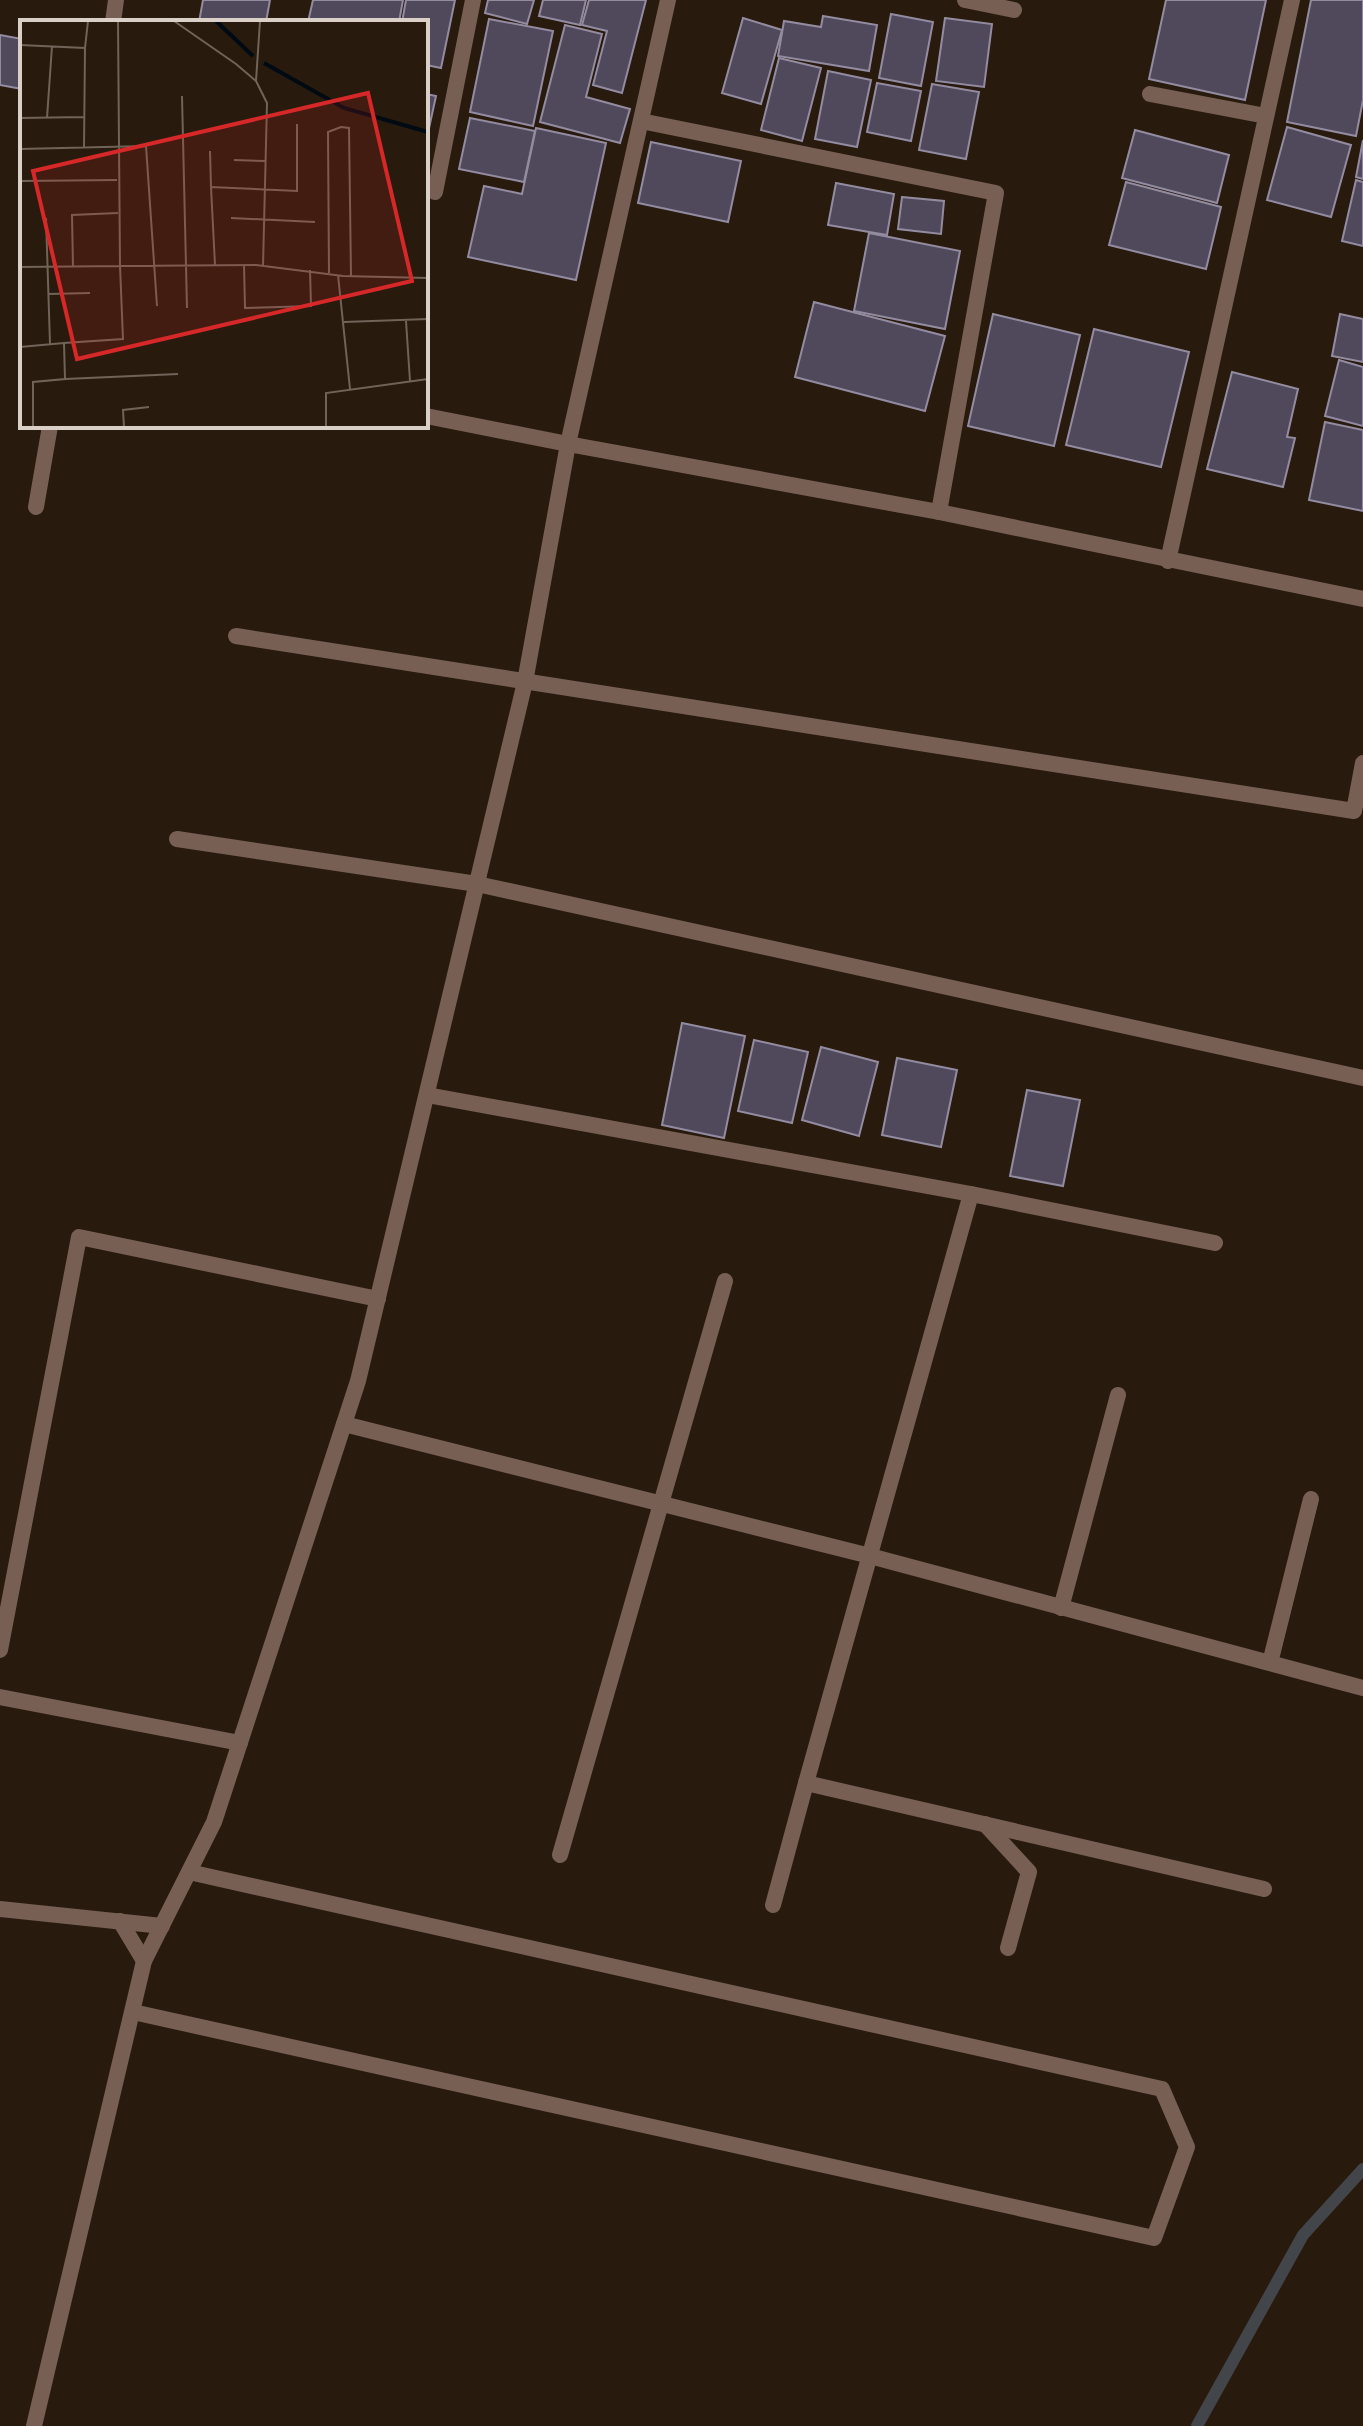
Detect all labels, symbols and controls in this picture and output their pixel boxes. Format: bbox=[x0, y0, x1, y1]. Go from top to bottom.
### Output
inset map bbox=[20, 20, 428, 428]

